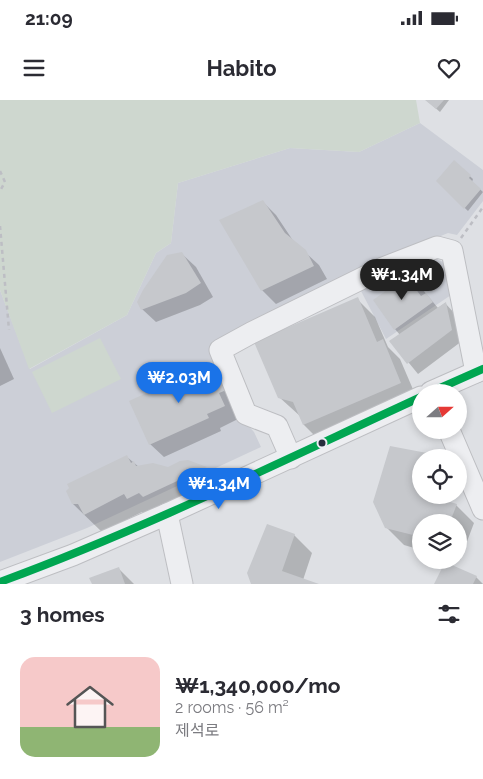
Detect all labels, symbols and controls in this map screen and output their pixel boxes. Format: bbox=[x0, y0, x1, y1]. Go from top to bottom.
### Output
text: 21:09 bbox=[25, 7, 73, 29]
icon: menu bbox=[20, 54, 48, 82]
icon: heart bbox=[435, 54, 463, 82]
text: Habito bbox=[206, 55, 277, 81]
pin: ₩1.34M bbox=[361, 258, 443, 301]
text: ₩1.34M bbox=[371, 265, 433, 284]
pin: ₩2.03M bbox=[138, 362, 220, 404]
text: ₩2.03M bbox=[147, 368, 211, 387]
north arrow bbox=[412, 384, 468, 439]
map controls bbox=[412, 384, 467, 569]
unlabelled marker bbox=[317, 438, 327, 448]
button: locate bbox=[412, 449, 467, 504]
pin: ₩1.34M bbox=[178, 468, 260, 510]
text: ₩1.34M bbox=[188, 474, 250, 493]
button: layers bbox=[412, 514, 467, 569]
icon: filters bbox=[435, 600, 463, 628]
text: 3 homes bbox=[20, 602, 105, 627]
text: ₩1,340,000/mo bbox=[175, 673, 341, 698]
icon: home bbox=[60, 677, 120, 737]
text: 2 rooms · 56 m² bbox=[175, 698, 289, 717]
text: 제석로 bbox=[175, 721, 219, 740]

